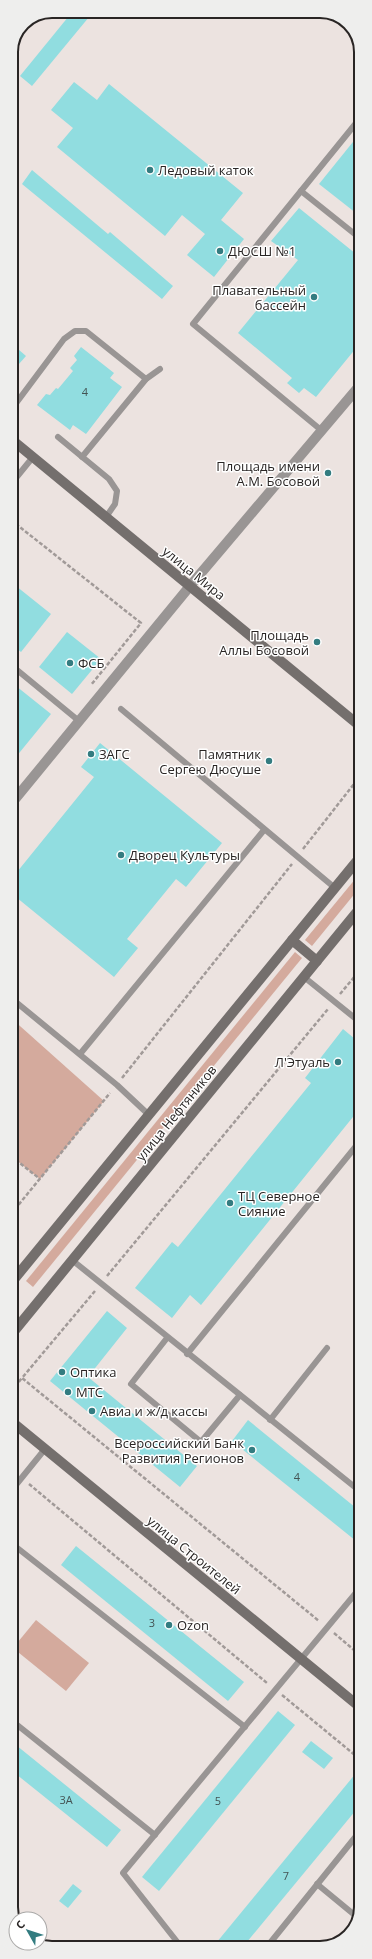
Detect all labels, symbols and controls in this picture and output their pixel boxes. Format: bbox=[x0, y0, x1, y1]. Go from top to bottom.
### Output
place label: Ледовый каток bbox=[158, 161, 254, 179]
marker: Ледовый каток bbox=[145, 165, 155, 175]
place label: ДЮСШ №1 bbox=[228, 242, 296, 260]
marker: ДЮСШ №1 bbox=[215, 246, 225, 256]
place label: Плавательный бассейн bbox=[212, 281, 306, 314]
marker: Плавательный бассейн bbox=[309, 292, 319, 302]
house number: 4 bbox=[82, 384, 89, 399]
place label: Площадь имени А.М. Босовой bbox=[216, 457, 320, 490]
marker: Площадь имени А.М. Босовой bbox=[323, 468, 333, 478]
street label: улица Мира bbox=[159, 542, 229, 604]
place label: Площадь Аллы Босовой bbox=[219, 626, 309, 659]
marker: Площадь Аллы Босовой bbox=[312, 637, 322, 647]
place label: ФСБ bbox=[78, 654, 105, 672]
marker: ФСБ bbox=[65, 658, 75, 668]
place label: ЗАГС bbox=[99, 745, 130, 763]
place label: Памятник Сергею Дюсуше bbox=[159, 745, 261, 778]
marker: ЗАГС bbox=[86, 749, 96, 759]
marker: Памятник Сергею Дюсуше bbox=[264, 756, 274, 766]
place label: Дворец Культуры bbox=[129, 846, 240, 864]
marker: Дворец Культуры bbox=[116, 850, 126, 860]
place label: Л'Этуаль bbox=[275, 1053, 330, 1071]
marker: Л'Этуаль bbox=[333, 1057, 343, 1067]
street label: улица Нефтяников bbox=[132, 1061, 220, 1165]
place label: ТЦ Северное Сияние bbox=[238, 1187, 320, 1220]
marker: ТЦ Северное Сияние bbox=[225, 1198, 235, 1208]
place label: Оптика bbox=[70, 1363, 117, 1381]
marker: Оптика bbox=[57, 1367, 67, 1377]
place label: МТС bbox=[76, 1383, 103, 1401]
marker: МТС bbox=[63, 1387, 73, 1397]
place label: Авиа и ж/д кассы bbox=[100, 1402, 208, 1420]
marker: Авиа и ж/д кассы bbox=[87, 1406, 97, 1416]
place label: Всероссийский Банк Развития Регионов bbox=[114, 1434, 244, 1467]
marker: Всероссийский Банк Развития Регионов bbox=[247, 1445, 257, 1455]
house number: 4 bbox=[294, 1469, 301, 1484]
street label: улица Строителей bbox=[143, 1512, 245, 1598]
house number: 3 bbox=[149, 1615, 155, 1630]
place label: Ozon bbox=[177, 1616, 209, 1634]
marker: Ozon bbox=[164, 1620, 174, 1630]
house number: 3А bbox=[59, 1792, 73, 1807]
house number: 5 bbox=[215, 1793, 221, 1808]
house number: 7 bbox=[283, 1868, 289, 1883]
north arrow bbox=[8, 1911, 48, 1951]
text: С bbox=[12, 1917, 28, 1932]

